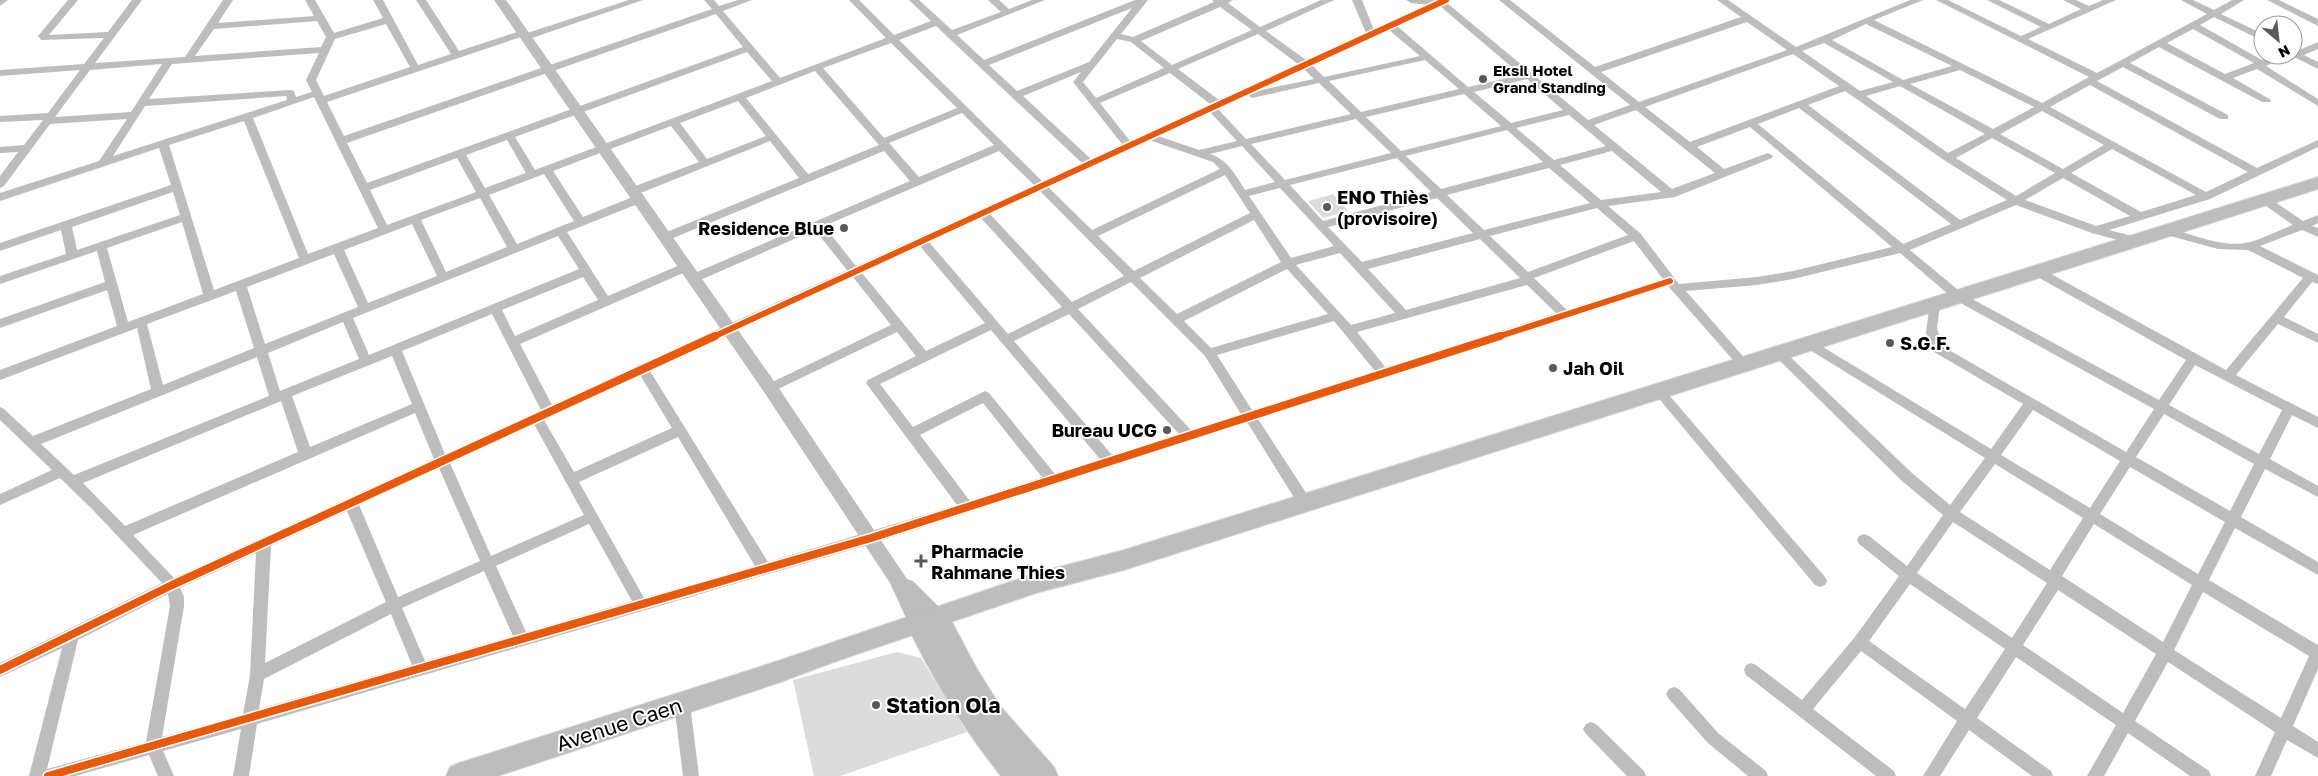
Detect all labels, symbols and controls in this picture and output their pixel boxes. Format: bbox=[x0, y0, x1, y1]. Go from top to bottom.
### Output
north arrow bbox=[2253, 15, 2303, 65]
text: N bbox=[2276, 42, 2293, 62]
place label: Eksil Hotel Grand Standing bbox=[1493, 61, 1606, 96]
marker: Eksil Hotel Grand Standing bbox=[1477, 73, 1489, 85]
place label: ENO Thiès (provisoire) bbox=[1337, 186, 1438, 229]
marker: ENO Thiès (provisoire) bbox=[1321, 201, 1333, 213]
place label: Residence Blue bbox=[698, 217, 834, 239]
marker: Residence Blue bbox=[838, 222, 850, 234]
place label: S.G.F. bbox=[1900, 332, 1951, 354]
marker: S.G.F. bbox=[1884, 337, 1896, 349]
place label: Jah Oil bbox=[1563, 357, 1624, 379]
marker: Jah Oil bbox=[1547, 362, 1559, 374]
place label: Bureau UCG bbox=[1051, 419, 1157, 441]
marker: Bureau UCG bbox=[1161, 424, 1173, 436]
place label: Pharmacie Rahmane Thies bbox=[931, 540, 1065, 583]
marker: Pharmacie Rahmane Thies bbox=[915, 555, 927, 567]
street label: Avenue Caen bbox=[553, 691, 685, 757]
place label: Station Ola bbox=[886, 692, 1001, 718]
marker: Station Ola bbox=[870, 699, 882, 711]

